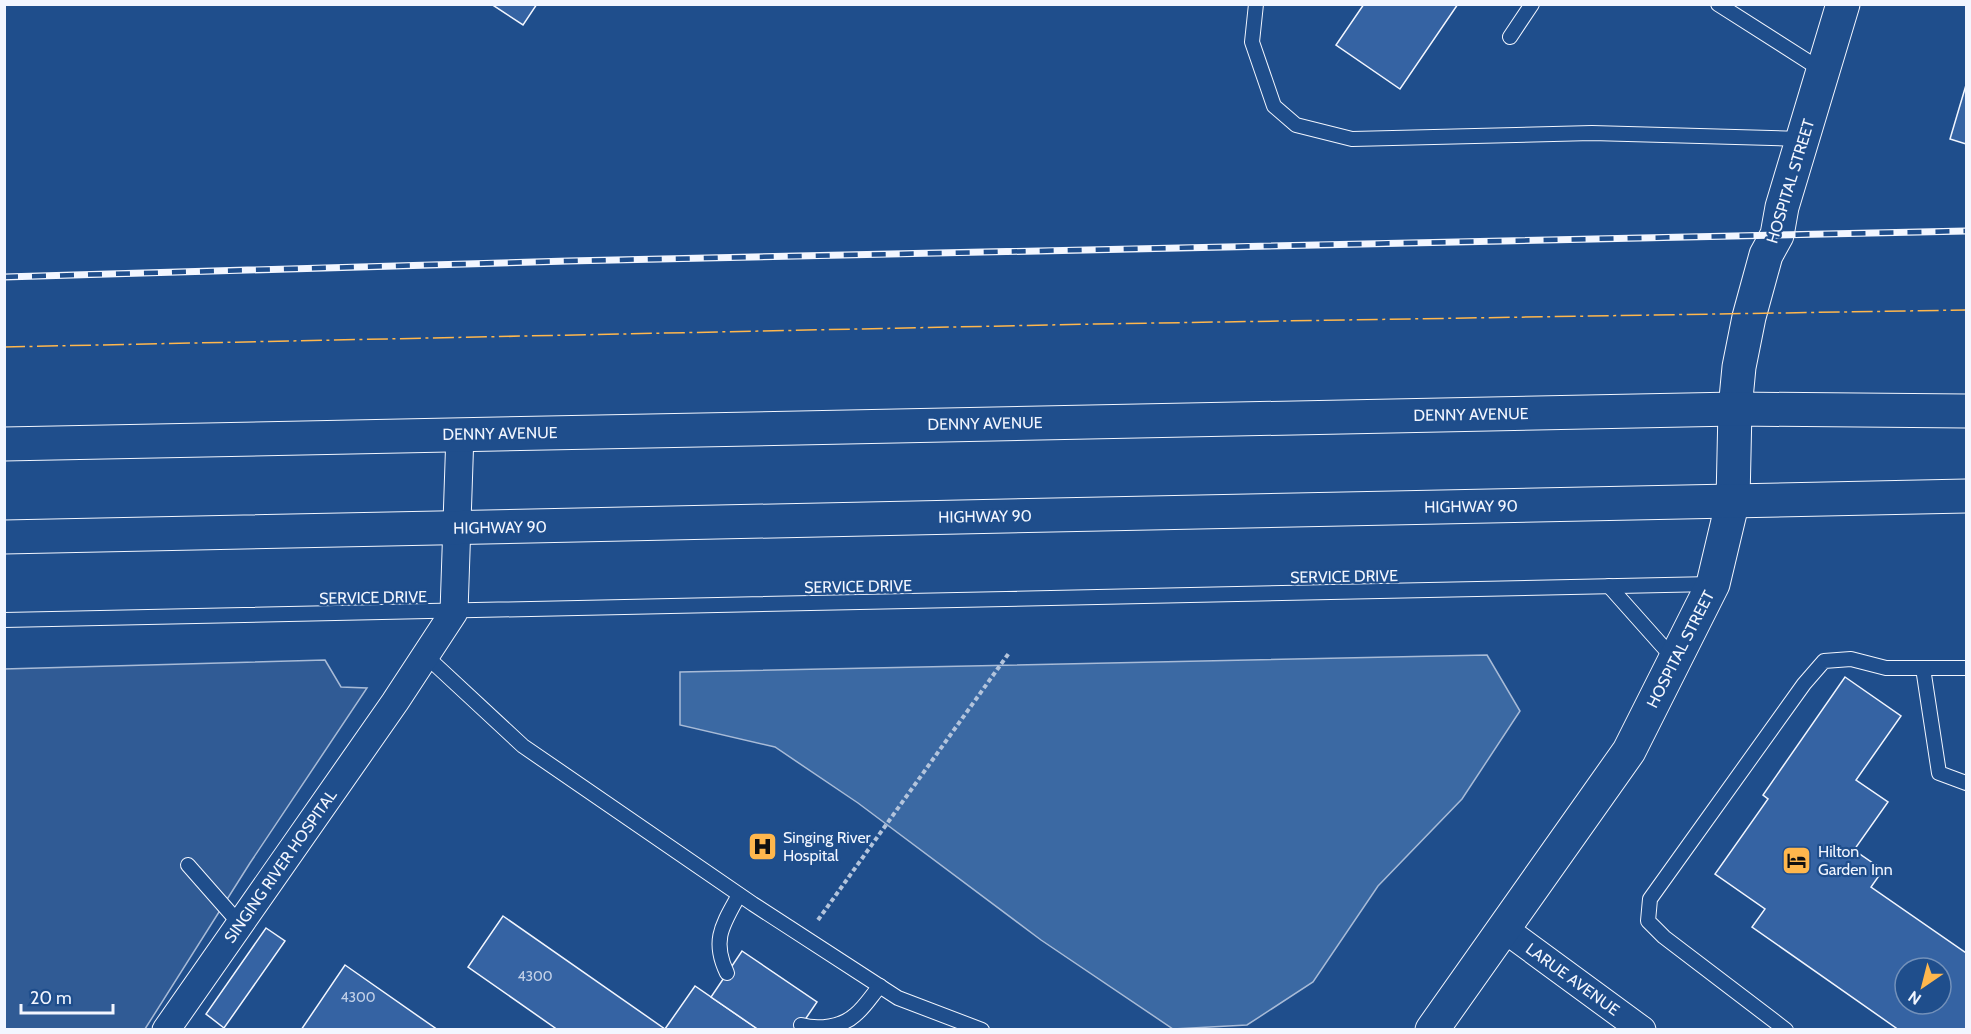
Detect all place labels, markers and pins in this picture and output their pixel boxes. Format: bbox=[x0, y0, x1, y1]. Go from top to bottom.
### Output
place label: Singing River Hospital bbox=[783, 828, 872, 865]
hospital icon: Singing River Hospital bbox=[746, 830, 778, 862]
place label: Hilton Garden Inn bbox=[1818, 842, 1893, 879]
hotel icon: Hilton Garden Inn bbox=[1781, 844, 1813, 876]

